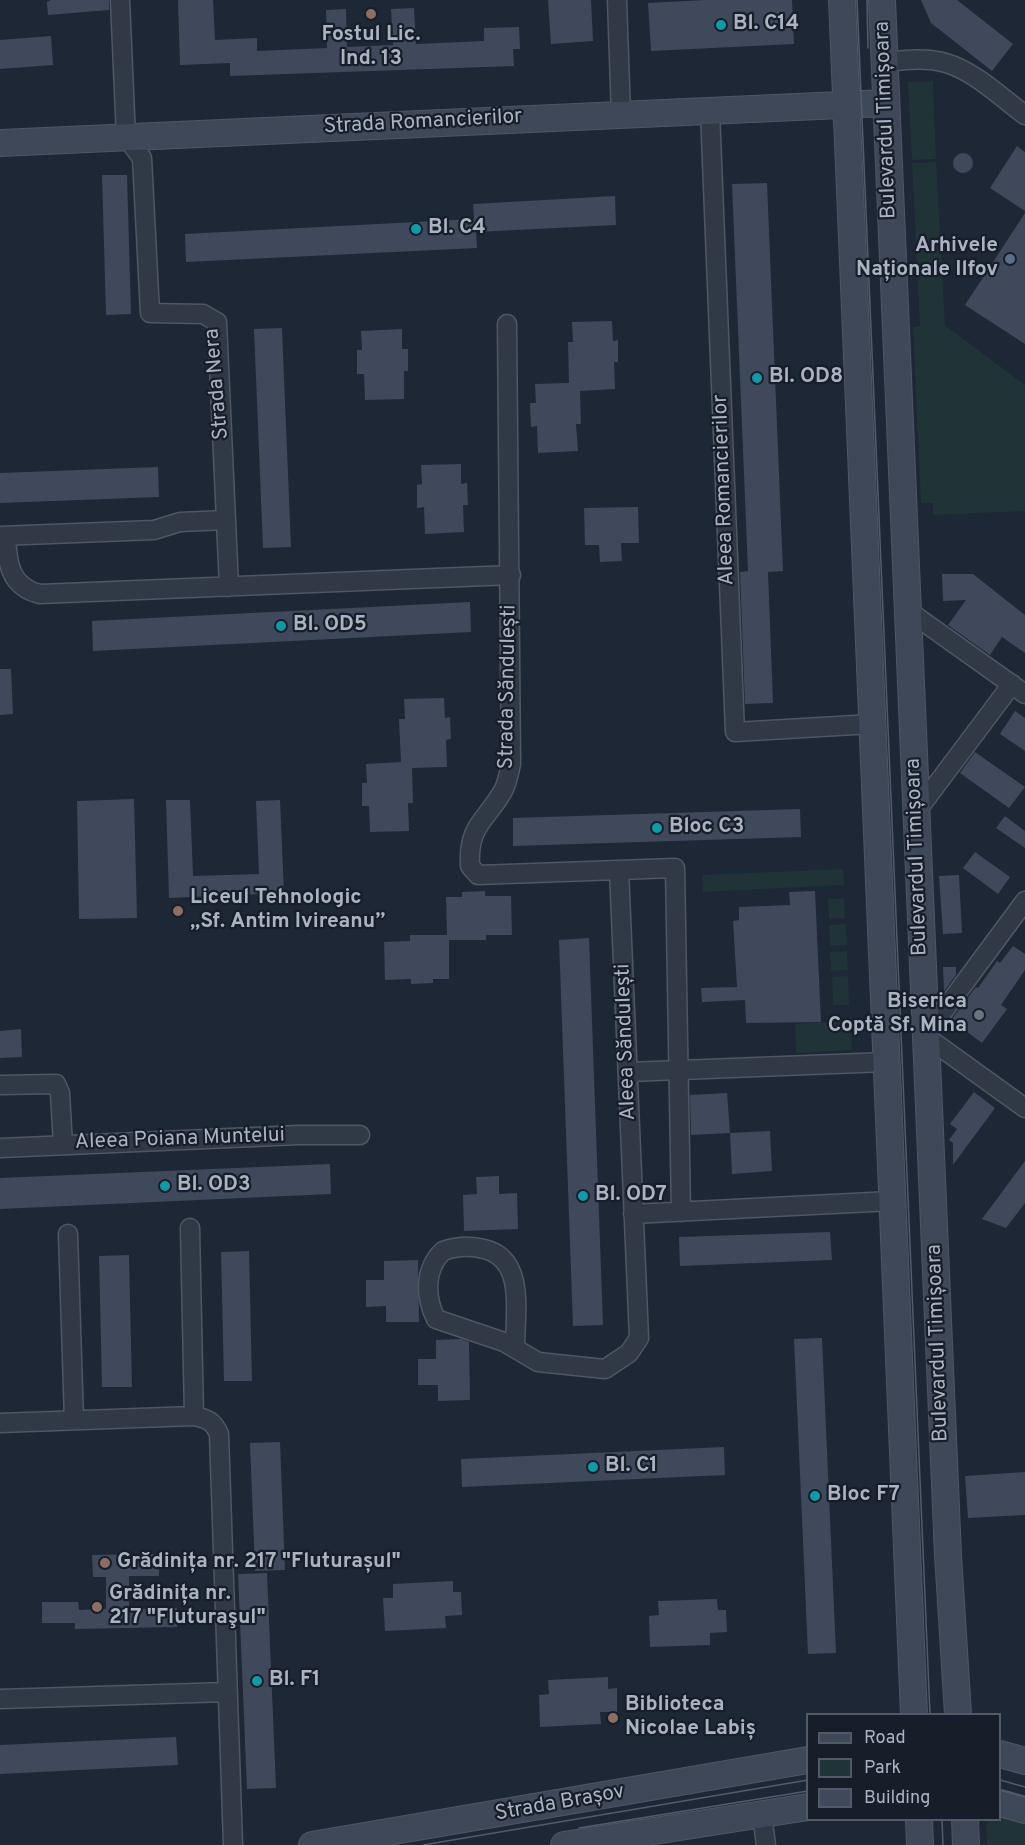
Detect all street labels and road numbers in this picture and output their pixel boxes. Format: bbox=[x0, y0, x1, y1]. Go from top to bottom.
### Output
street label: Bulevardul Timișoara bbox=[871, 21, 903, 219]
street label: Strada Romancierilor bbox=[323, 105, 523, 141]
street label: Strada Nera bbox=[201, 327, 235, 441]
street label: Aleea Romancierilor bbox=[709, 394, 741, 586]
street label: Strada Săndulești bbox=[495, 604, 523, 770]
street label: Bulevardul Timișoara bbox=[902, 758, 934, 956]
street label: Aleea Săndulești bbox=[612, 963, 642, 1121]
street label: Aleea Poiana Muntelui bbox=[75, 1124, 285, 1156]
street label: Bulevardul Timișoara bbox=[923, 1244, 955, 1442]
street label: Strada Brașov bbox=[493, 1780, 627, 1828]

